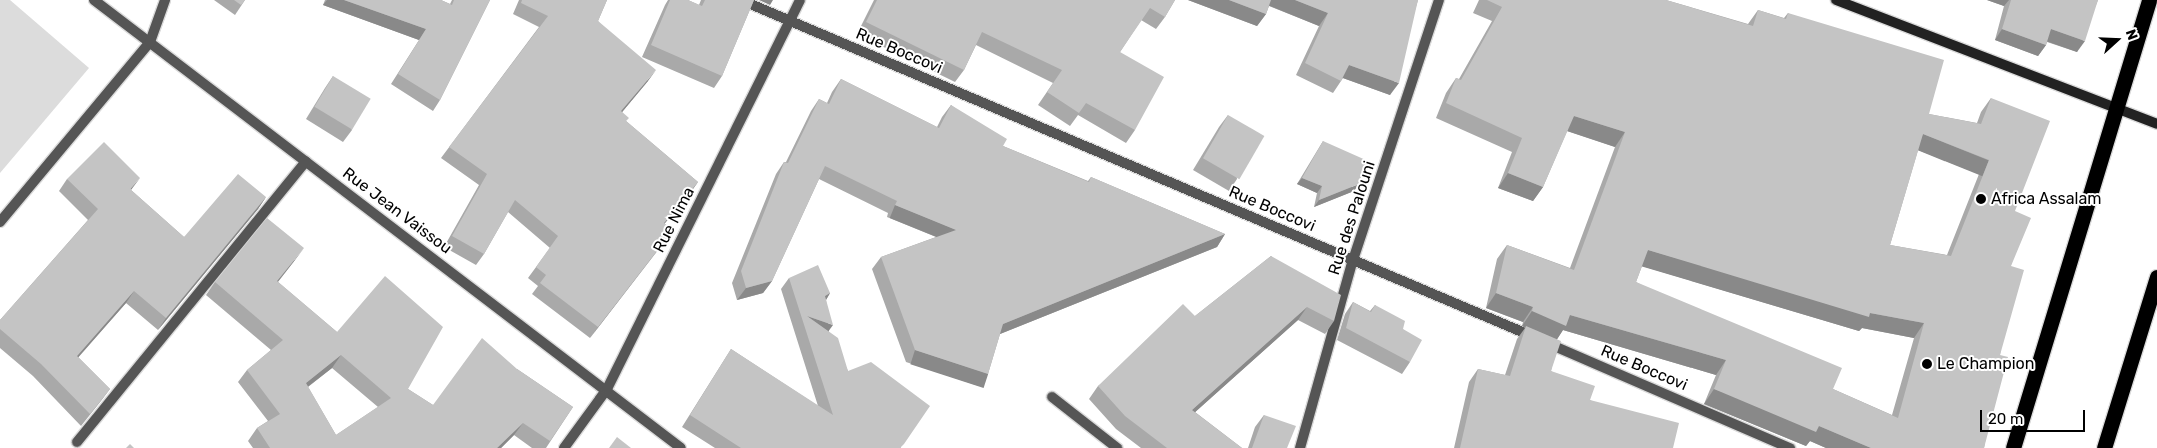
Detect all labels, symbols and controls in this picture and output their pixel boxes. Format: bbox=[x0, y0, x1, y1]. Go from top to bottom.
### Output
north arrow bbox=[2092, 15, 2142, 65]
street label: Rue Boccovi bbox=[853, 24, 945, 78]
text: N bbox=[2122, 27, 2141, 42]
street label: Rue des Palouni bbox=[1325, 159, 1379, 277]
street label: Rue Jean Vaissou bbox=[339, 164, 455, 258]
street label: Rue Boccovi bbox=[1226, 182, 1318, 236]
street label: Rue Nima bbox=[649, 184, 699, 256]
place label: Africa Assalam bbox=[1991, 189, 2102, 209]
marker: Africa Assalam bbox=[1975, 193, 1987, 205]
street label: Rue Boccovi bbox=[1598, 341, 1690, 395]
place label: Le Champion bbox=[1937, 354, 2034, 374]
marker: Le Champion bbox=[1921, 358, 1933, 370]
scale bar bbox=[1982, 400, 2087, 432]
text: 20 m bbox=[1988, 410, 2023, 428]

